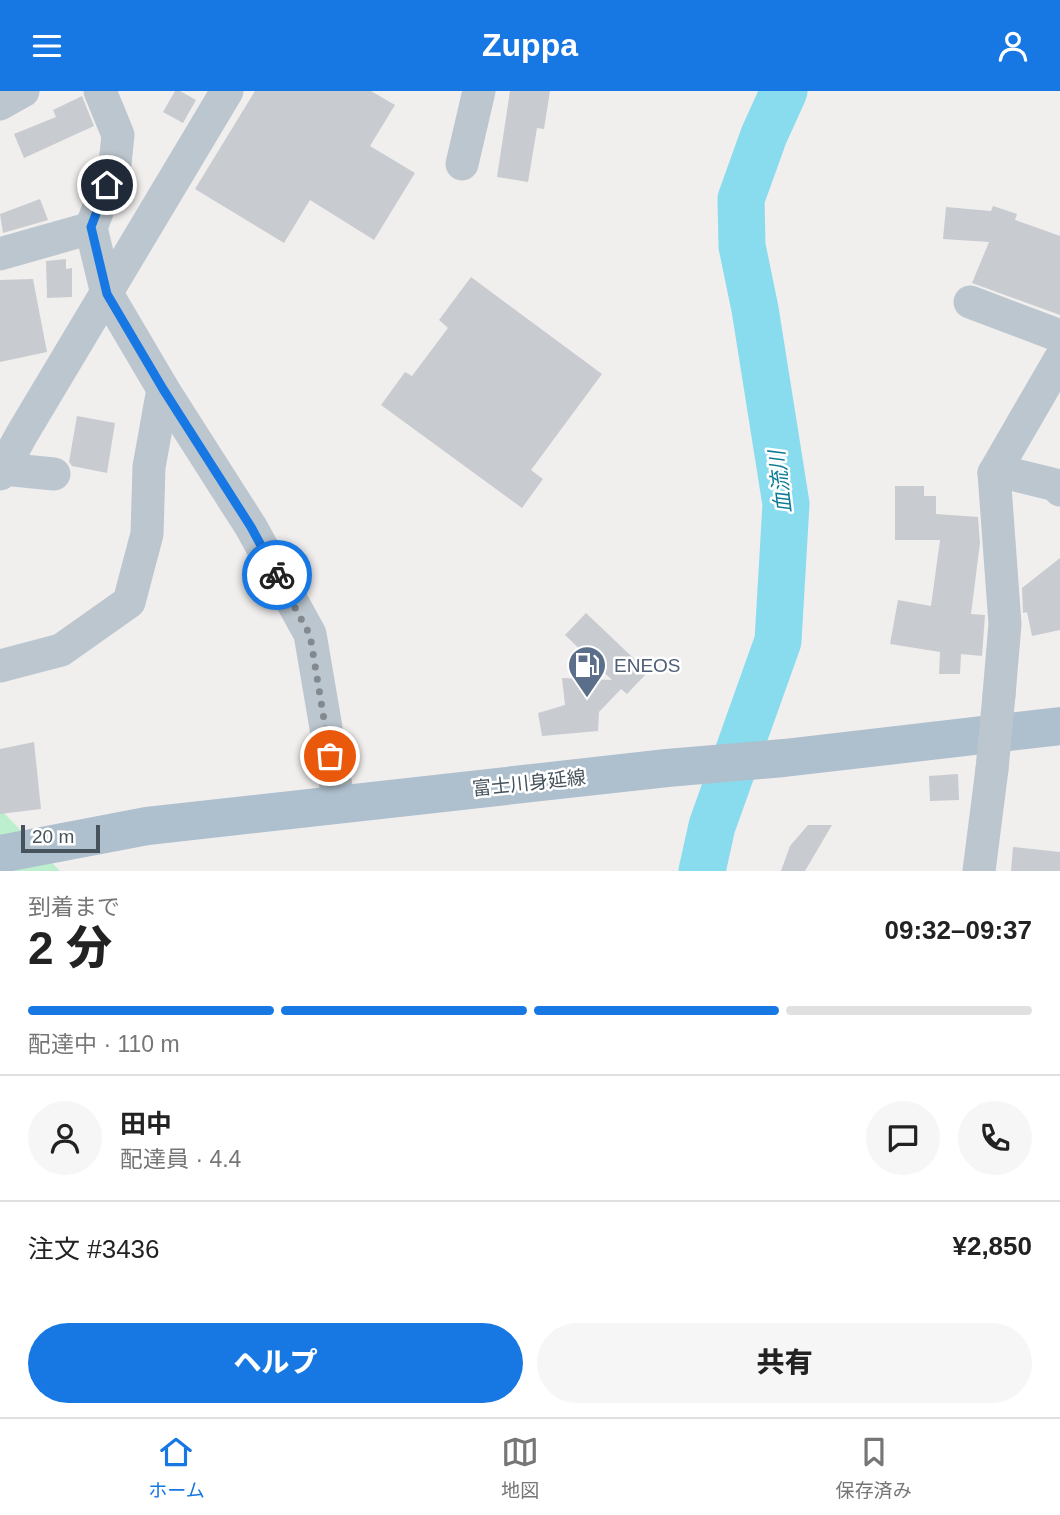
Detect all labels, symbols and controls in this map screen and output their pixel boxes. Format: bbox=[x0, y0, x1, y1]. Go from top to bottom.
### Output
icon: menu bbox=[28, 27, 66, 65]
text: Zuppa bbox=[482, 27, 578, 63]
icon: person bbox=[994, 27, 1032, 65]
pin bbox=[77, 155, 137, 215]
icon: home bbox=[88, 166, 126, 204]
water label: 血流川 bbox=[765, 447, 795, 515]
courier bbox=[242, 540, 312, 610]
icon: bike bbox=[258, 556, 296, 594]
fuel station icon: ENEOS bbox=[566, 644, 608, 699]
place label: ENEOS bbox=[614, 655, 681, 676]
pin bbox=[300, 726, 360, 786]
icon: bag bbox=[311, 737, 349, 775]
street label: 富士川身延線 bbox=[471, 767, 587, 799]
scale bar bbox=[21, 822, 100, 854]
text: 20 m bbox=[32, 826, 74, 847]
text: 到着まで bbox=[28, 894, 120, 920]
text: 09:32–09:37 bbox=[885, 915, 1032, 945]
text: 2 分 bbox=[28, 922, 112, 974]
text: 配達中 · 110 m bbox=[28, 1031, 180, 1057]
button: person bbox=[28, 1101, 102, 1175]
button: chat bbox=[866, 1101, 940, 1175]
button: phone bbox=[958, 1101, 1032, 1175]
text: 田中 bbox=[120, 1109, 172, 1139]
text: 配達員 · 4.4 bbox=[120, 1146, 241, 1172]
text: ¥2,850 bbox=[952, 1231, 1032, 1261]
text: 注文 #3436 bbox=[28, 1234, 160, 1264]
button: ヘルプ bbox=[28, 1323, 523, 1403]
button: 共有 bbox=[537, 1323, 1032, 1403]
tab: ホーム bbox=[148, 1433, 205, 1502]
tab: 地図 bbox=[501, 1433, 539, 1502]
tab: 保存済み bbox=[836, 1433, 912, 1502]

